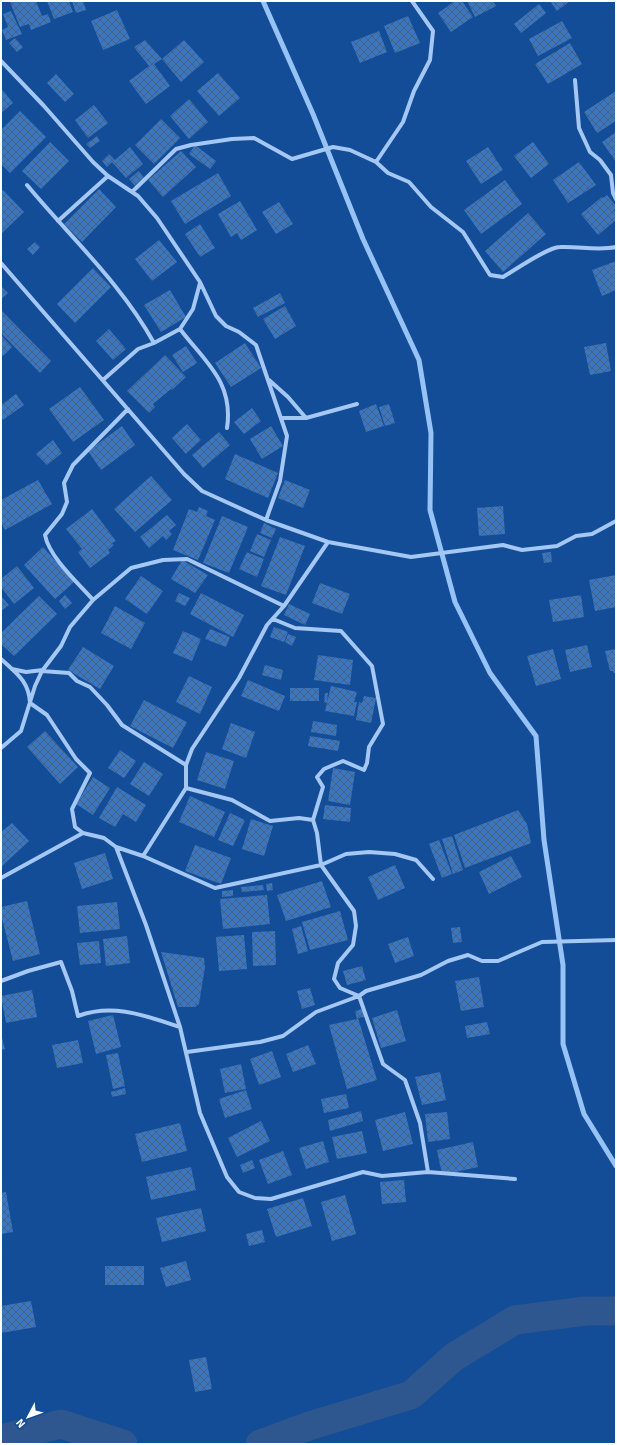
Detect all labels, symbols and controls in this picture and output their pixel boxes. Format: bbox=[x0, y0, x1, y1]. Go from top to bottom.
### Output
north arrow bbox=[8, 1397, 48, 1437]
text: N bbox=[13, 1416, 28, 1430]

